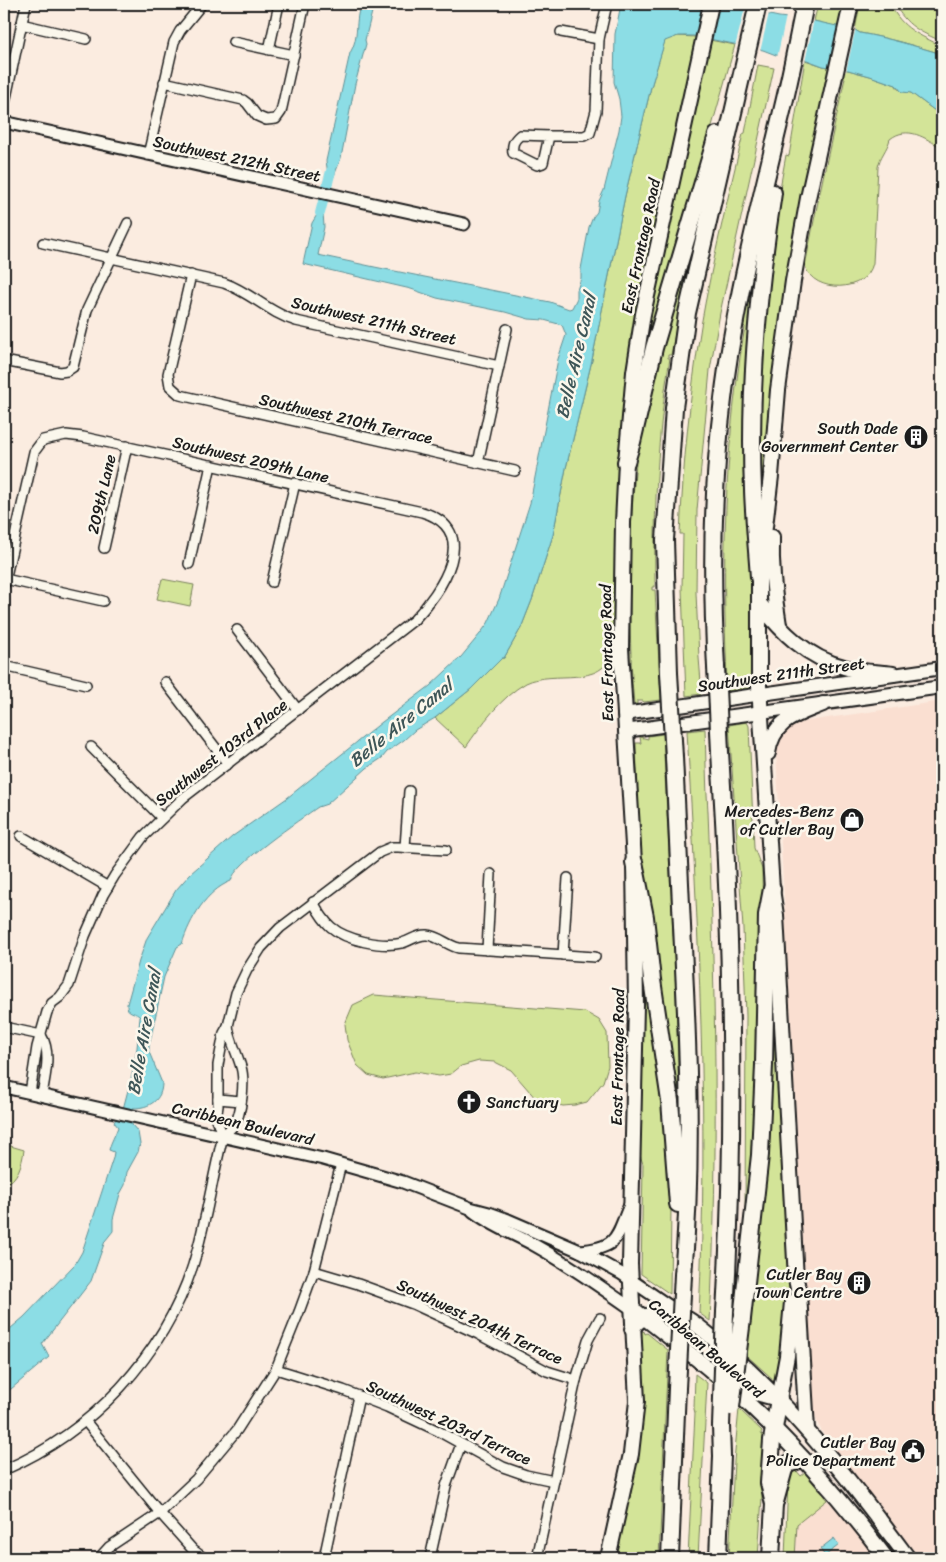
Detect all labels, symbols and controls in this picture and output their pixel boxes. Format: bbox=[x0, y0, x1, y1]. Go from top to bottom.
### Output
street label: Southwest 212th Street bbox=[150, 127, 323, 190]
street label: East Frontage Road bbox=[612, 174, 669, 316]
street label: Southwest 211th Street bbox=[289, 287, 459, 354]
water label: Belle Aire Canal bbox=[546, 287, 607, 421]
street label: Southwest 210th Terrace bbox=[256, 384, 436, 453]
place label: South Dade Government Center bbox=[761, 414, 899, 461]
building icon: South Dade Government Center bbox=[903, 424, 929, 450]
street label: Southwest 209th Lane bbox=[170, 427, 332, 492]
street label: 209th Lane bbox=[78, 451, 125, 537]
street label: East Frontage Road bbox=[591, 583, 622, 722]
street label: Southwest 211th Street bbox=[696, 648, 866, 701]
water label: Belle Aire Canal bbox=[342, 668, 463, 775]
street label: Southwest 103rd Place bbox=[148, 691, 294, 814]
place label: Mercedes-Benz of Cutler Bay bbox=[724, 797, 835, 844]
shop icon: Mercedes-Benz of Cutler Bay bbox=[839, 807, 865, 833]
water label: Belle Aire Canal bbox=[117, 963, 171, 1097]
street label: East Frontage Road bbox=[602, 987, 633, 1126]
place label: Sanctuary bbox=[486, 1088, 559, 1117]
church icon: Sanctuary bbox=[456, 1089, 482, 1115]
street label: Caribbean Boulevard bbox=[169, 1093, 318, 1154]
place label: Cutler Bay Town Centre bbox=[754, 1260, 843, 1307]
street label: Southwest 204th Terrace bbox=[392, 1270, 568, 1373]
building icon: Cutler Bay Town Centre bbox=[846, 1270, 872, 1296]
street label: Caribbean Boulevard bbox=[642, 1291, 773, 1407]
street label: Southwest 203rd Terrace bbox=[361, 1371, 536, 1474]
place label: Cutler Bay Police Department bbox=[766, 1428, 897, 1475]
public building icon: Cutler Bay Police Department bbox=[900, 1438, 926, 1464]

